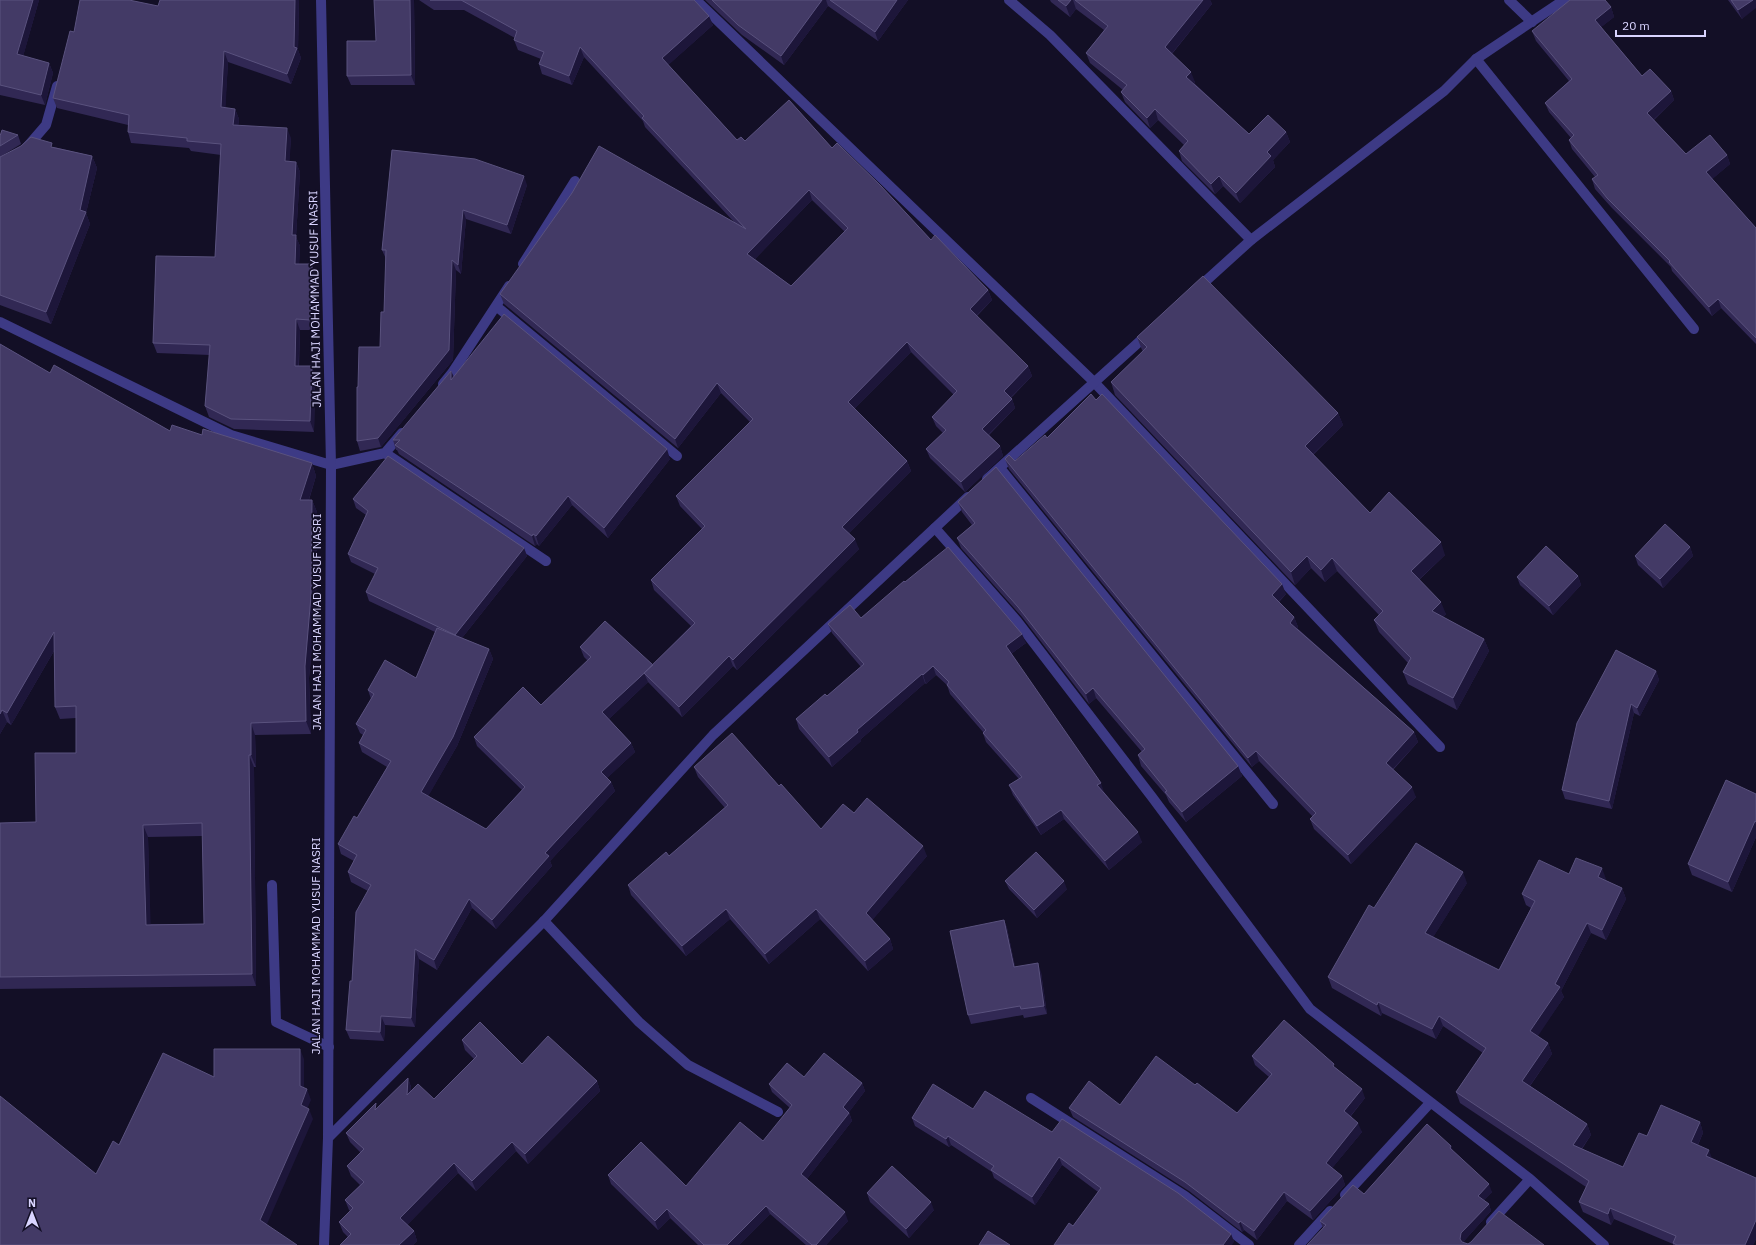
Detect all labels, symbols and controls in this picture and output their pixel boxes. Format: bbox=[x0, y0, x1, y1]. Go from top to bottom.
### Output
scale bar bbox=[1616, 12, 1705, 38]
text: 20 m bbox=[1622, 18, 1650, 33]
street label: JALAN HAJI MOHAMMAD YUSUF NASRI bbox=[305, 190, 324, 408]
street label: JALAN HAJI MOHAMMAD YUSUF NASRI bbox=[309, 513, 324, 731]
street label: JALAN HAJI MOHAMMAD YUSUF NASRI bbox=[308, 837, 323, 1055]
north arrow bbox=[12, 1193, 52, 1233]
text: N bbox=[28, 1196, 36, 1210]

